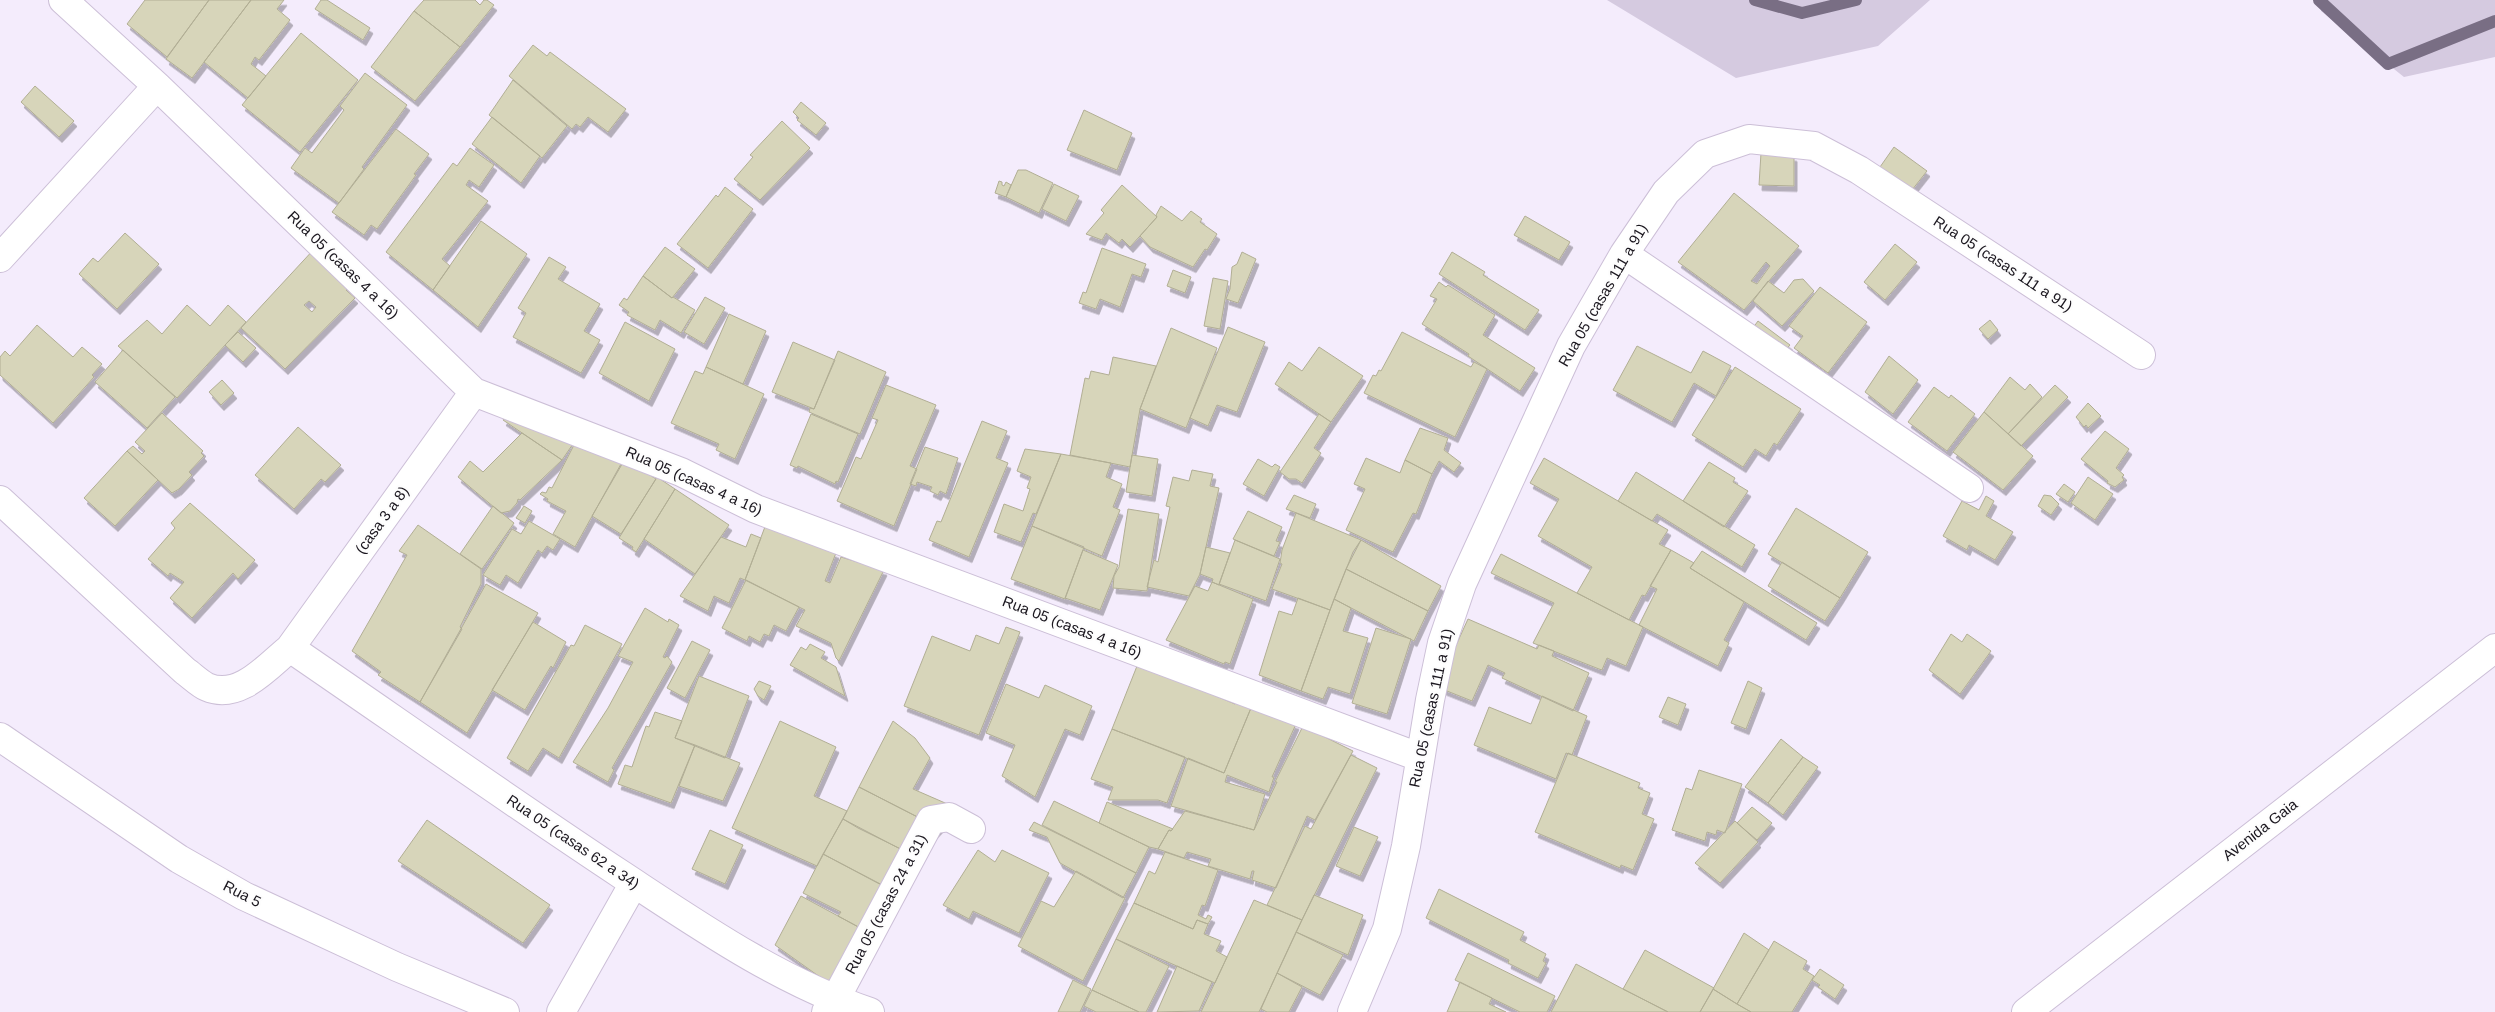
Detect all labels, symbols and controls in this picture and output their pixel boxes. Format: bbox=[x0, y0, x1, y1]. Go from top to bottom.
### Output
street label: Rua 05 (casas 4 a 16) bbox=[284, 207, 402, 322]
street label: Rua 05 (casas 111 a 91) bbox=[1931, 212, 2076, 315]
street label: Rua 05 (casas 111 a 91) bbox=[1555, 220, 1650, 369]
street label: Rua 05 (casas 4 a 16) bbox=[623, 443, 765, 518]
street label: (casa 3 a 8) bbox=[351, 483, 412, 557]
street label: Rua 05 (casas 4 a 16) bbox=[1000, 592, 1144, 661]
street label: Rua 05 (casas 111 a 91) bbox=[1405, 627, 1456, 789]
street label: Rua 05 (casas 62 a 34) bbox=[504, 791, 643, 892]
street label: Avenida Gaia bbox=[2219, 795, 2301, 864]
street label: Rua 05 (casas 24 a 31) bbox=[841, 831, 930, 977]
street label: Rua 5 bbox=[221, 877, 264, 910]

